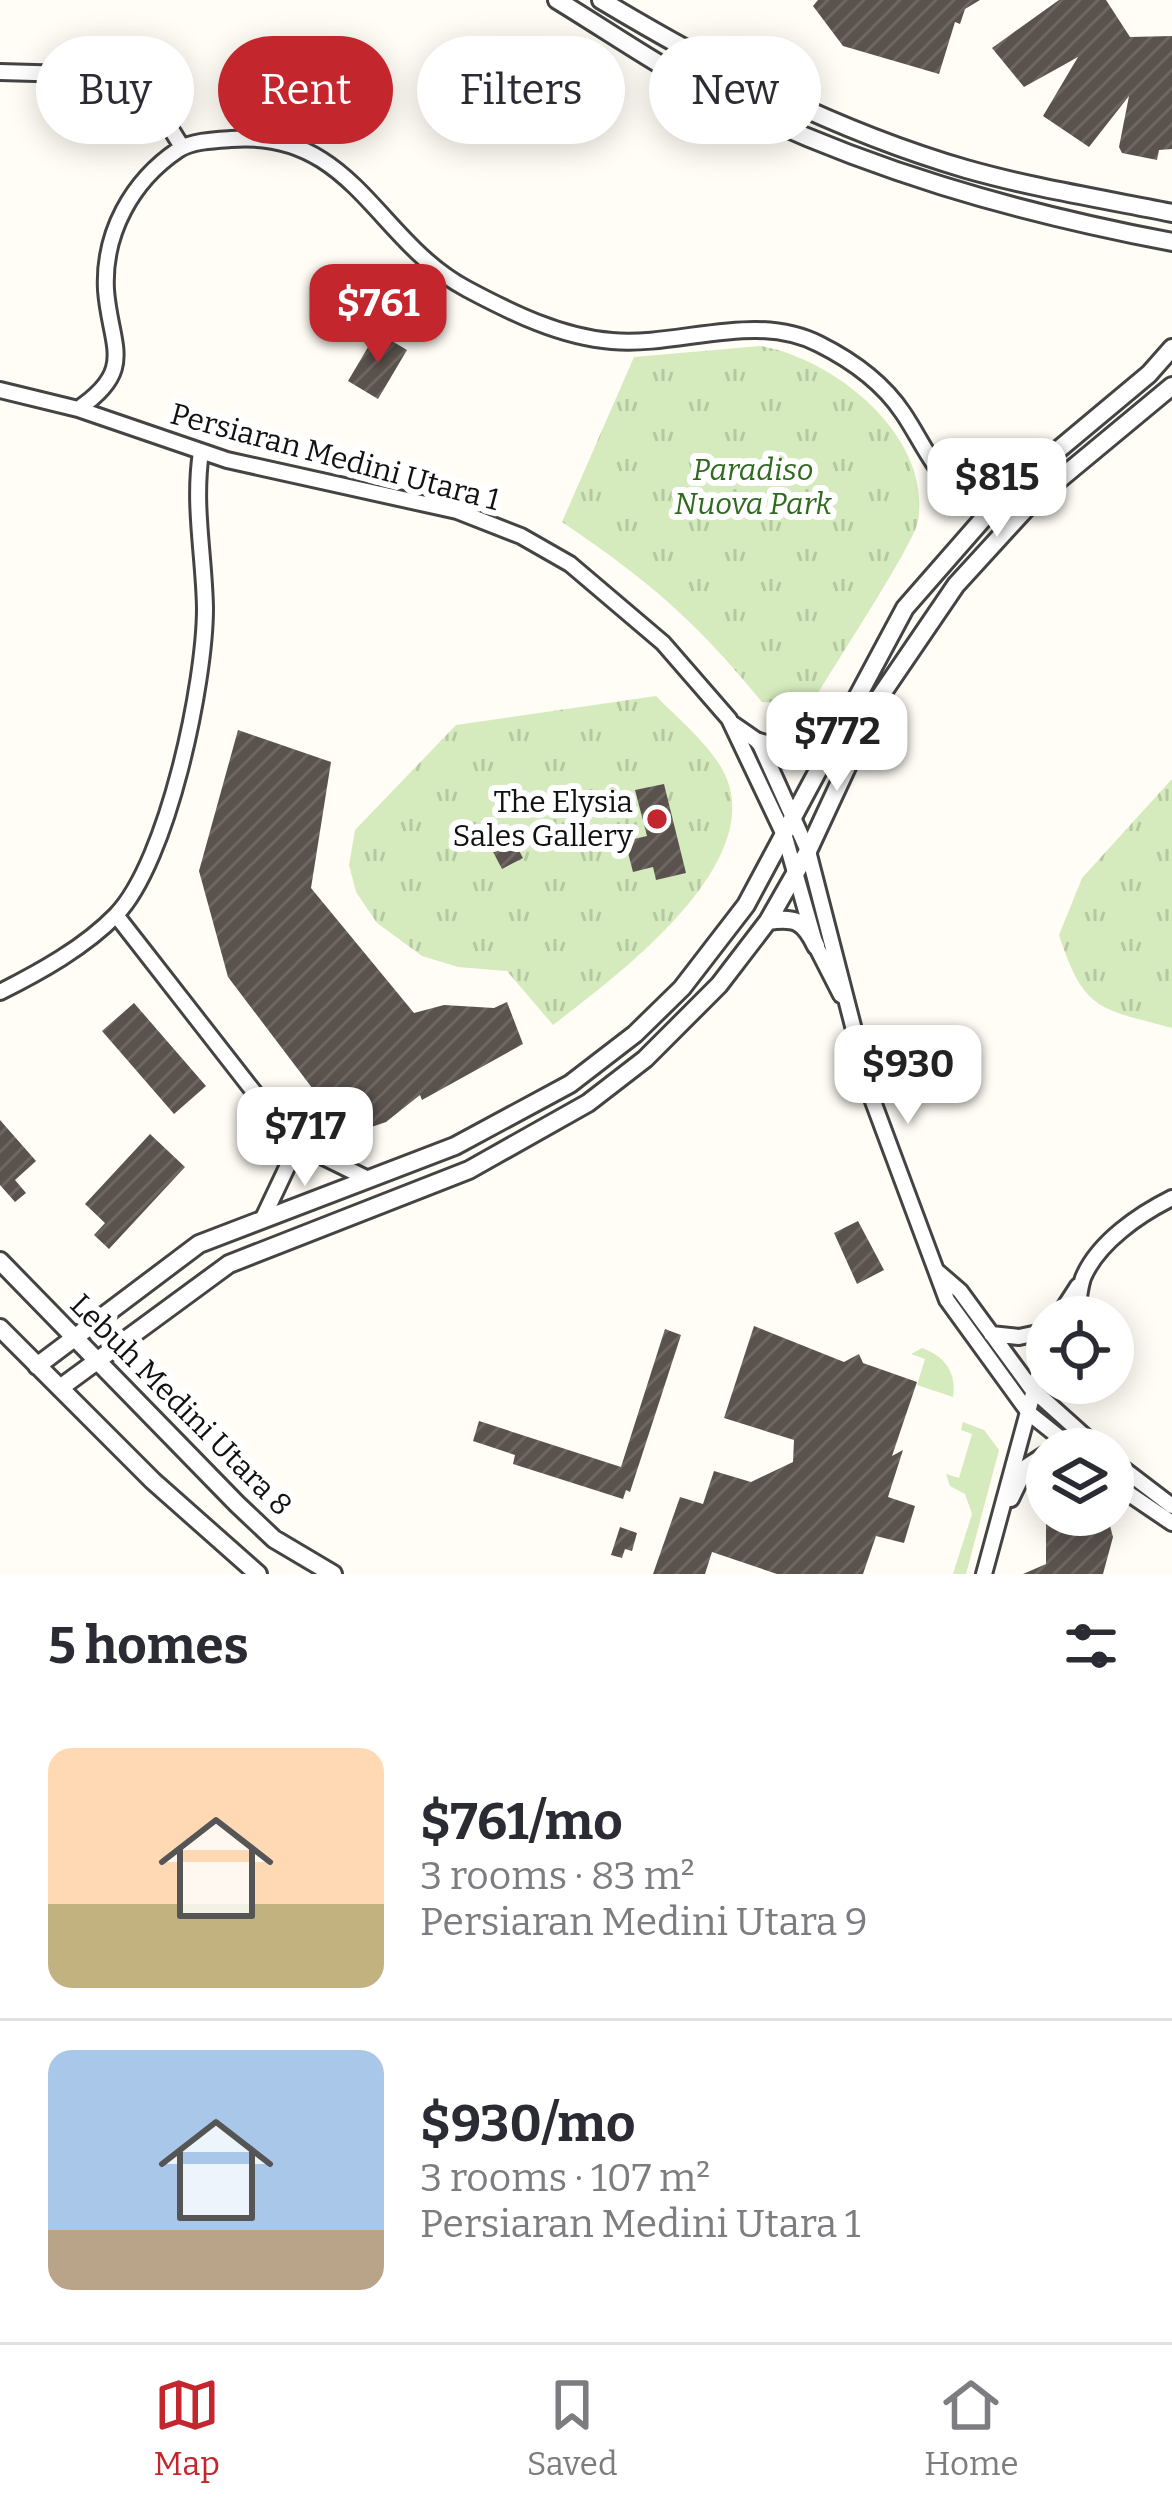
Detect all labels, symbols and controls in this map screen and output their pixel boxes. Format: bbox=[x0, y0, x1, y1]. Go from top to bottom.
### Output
chip: Buy bbox=[36, 36, 194, 144]
chip: Rent bbox=[218, 36, 393, 144]
chip: Filters bbox=[417, 36, 625, 144]
chip: New bbox=[649, 36, 821, 144]
pin: $761 bbox=[307, 264, 449, 366]
text: $761 bbox=[336, 280, 420, 326]
street label: Persiaran Medini Utara 1 bbox=[167, 396, 503, 518]
pin: $815 bbox=[926, 438, 1068, 540]
park label: Paradiso Nuova Park bbox=[674, 452, 833, 522]
text: $815 bbox=[954, 454, 1040, 500]
pin: $772 bbox=[766, 692, 908, 794]
text: $772 bbox=[793, 708, 881, 754]
place label: The Elysia Sales Gallery bbox=[453, 784, 633, 854]
marker: The Elysia Sales Gallery bbox=[644, 806, 670, 832]
pin: $930 bbox=[837, 1025, 979, 1127]
text: $930 bbox=[861, 1041, 955, 1087]
pin: $717 bbox=[234, 1087, 376, 1189]
text: $717 bbox=[264, 1103, 346, 1149]
street label: Lebuh Medini Utara 8 bbox=[63, 1287, 299, 1523]
map controls bbox=[1026, 1296, 1134, 1536]
button: locate bbox=[1026, 1296, 1134, 1404]
button: layers bbox=[1026, 1428, 1134, 1536]
icon: filters bbox=[1058, 1613, 1124, 1679]
text: 5 homes bbox=[48, 1615, 249, 1677]
text: $761/mo bbox=[420, 1791, 623, 1853]
icon: home bbox=[144, 1796, 288, 1940]
text: 3 rooms · 83 m² bbox=[420, 1853, 695, 1899]
text: Persiaran Medini Utara 9 bbox=[420, 1899, 868, 1945]
text: $930/mo bbox=[420, 2093, 635, 2155]
icon: home bbox=[144, 2098, 288, 2242]
text: 3 rooms · 107 m² bbox=[420, 2155, 710, 2201]
text: Persiaran Medini Utara 1 bbox=[420, 2201, 861, 2247]
tab: Map bbox=[153, 2372, 220, 2484]
tab: Saved bbox=[527, 2372, 617, 2484]
tab: Home bbox=[924, 2372, 1019, 2484]

